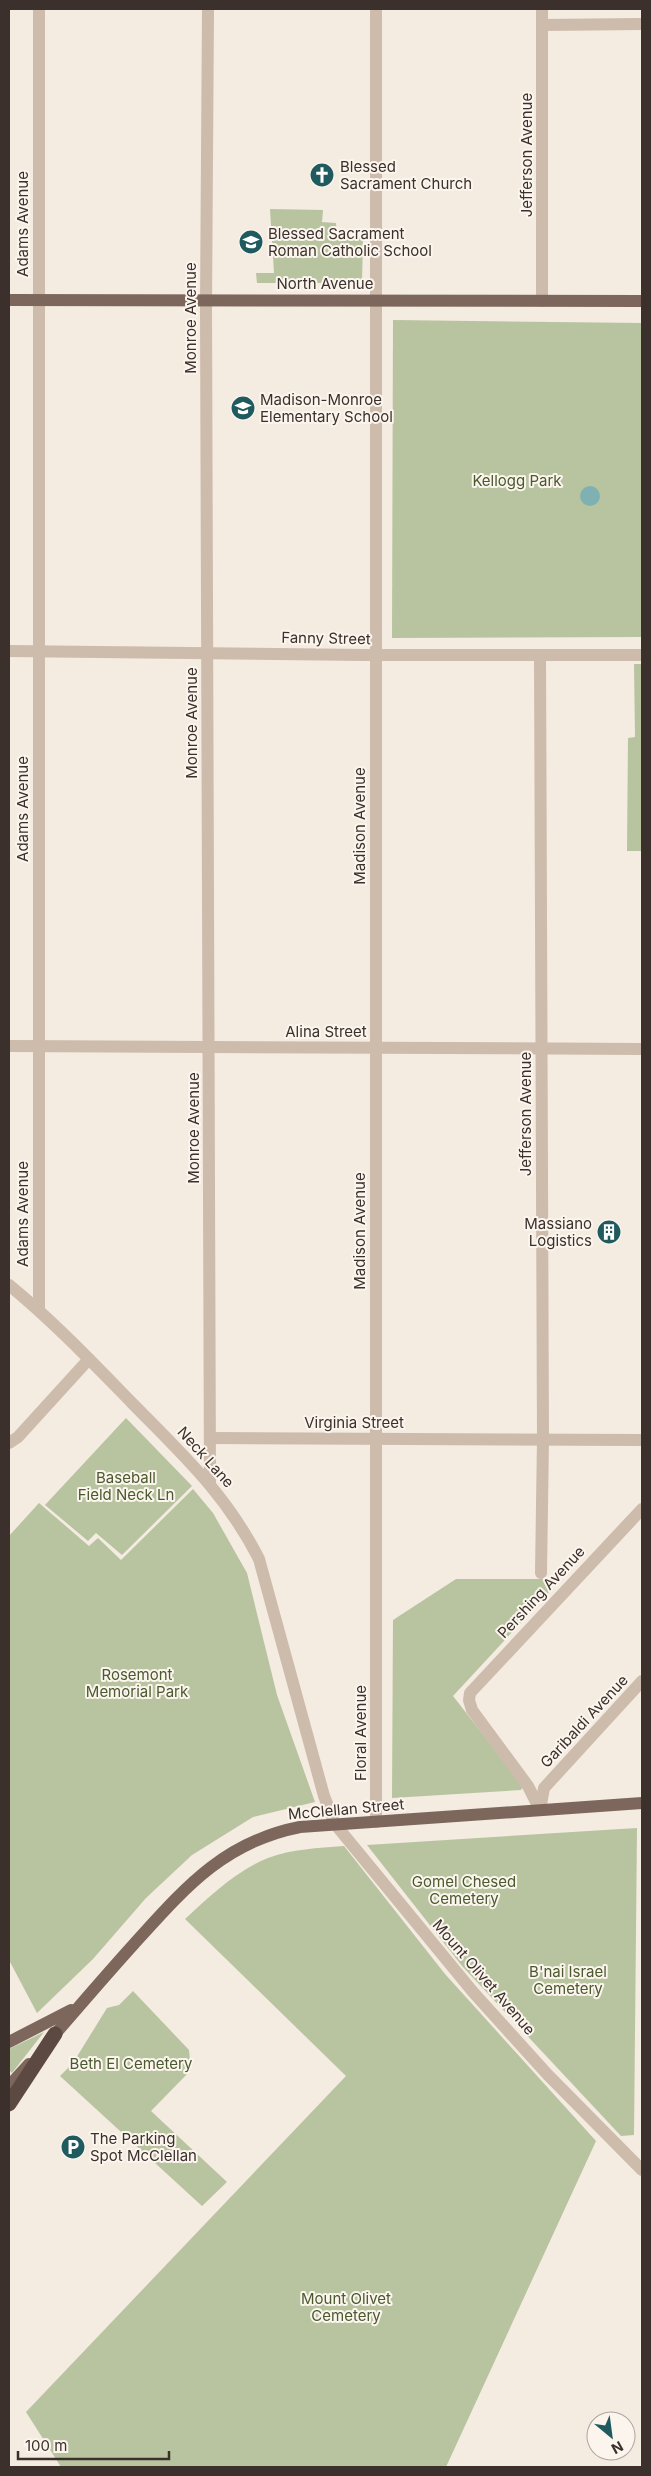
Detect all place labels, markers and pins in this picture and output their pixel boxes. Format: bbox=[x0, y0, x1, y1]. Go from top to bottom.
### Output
place label: Blessed Sacrament Church bbox=[340, 157, 472, 193]
church icon: Blessed Sacrament Church bbox=[309, 162, 335, 188]
place label: Blessed Sacrament Roman Catholic School bbox=[268, 224, 432, 260]
school or university icon: Blessed Sacrament Roman Catholic School bbox=[238, 229, 264, 255]
place label: Madison-Monroe Elementary School bbox=[260, 390, 393, 426]
school or university icon: Madison-Monroe Elementary School bbox=[230, 395, 256, 421]
place label: Massiano Logistics bbox=[524, 1214, 592, 1250]
building icon: Massiano Logistics bbox=[596, 1219, 622, 1245]
place label: The Parking Spot McClellan bbox=[90, 2129, 197, 2165]
parking icon: The Parking Spot McClellan bbox=[60, 2134, 86, 2160]

